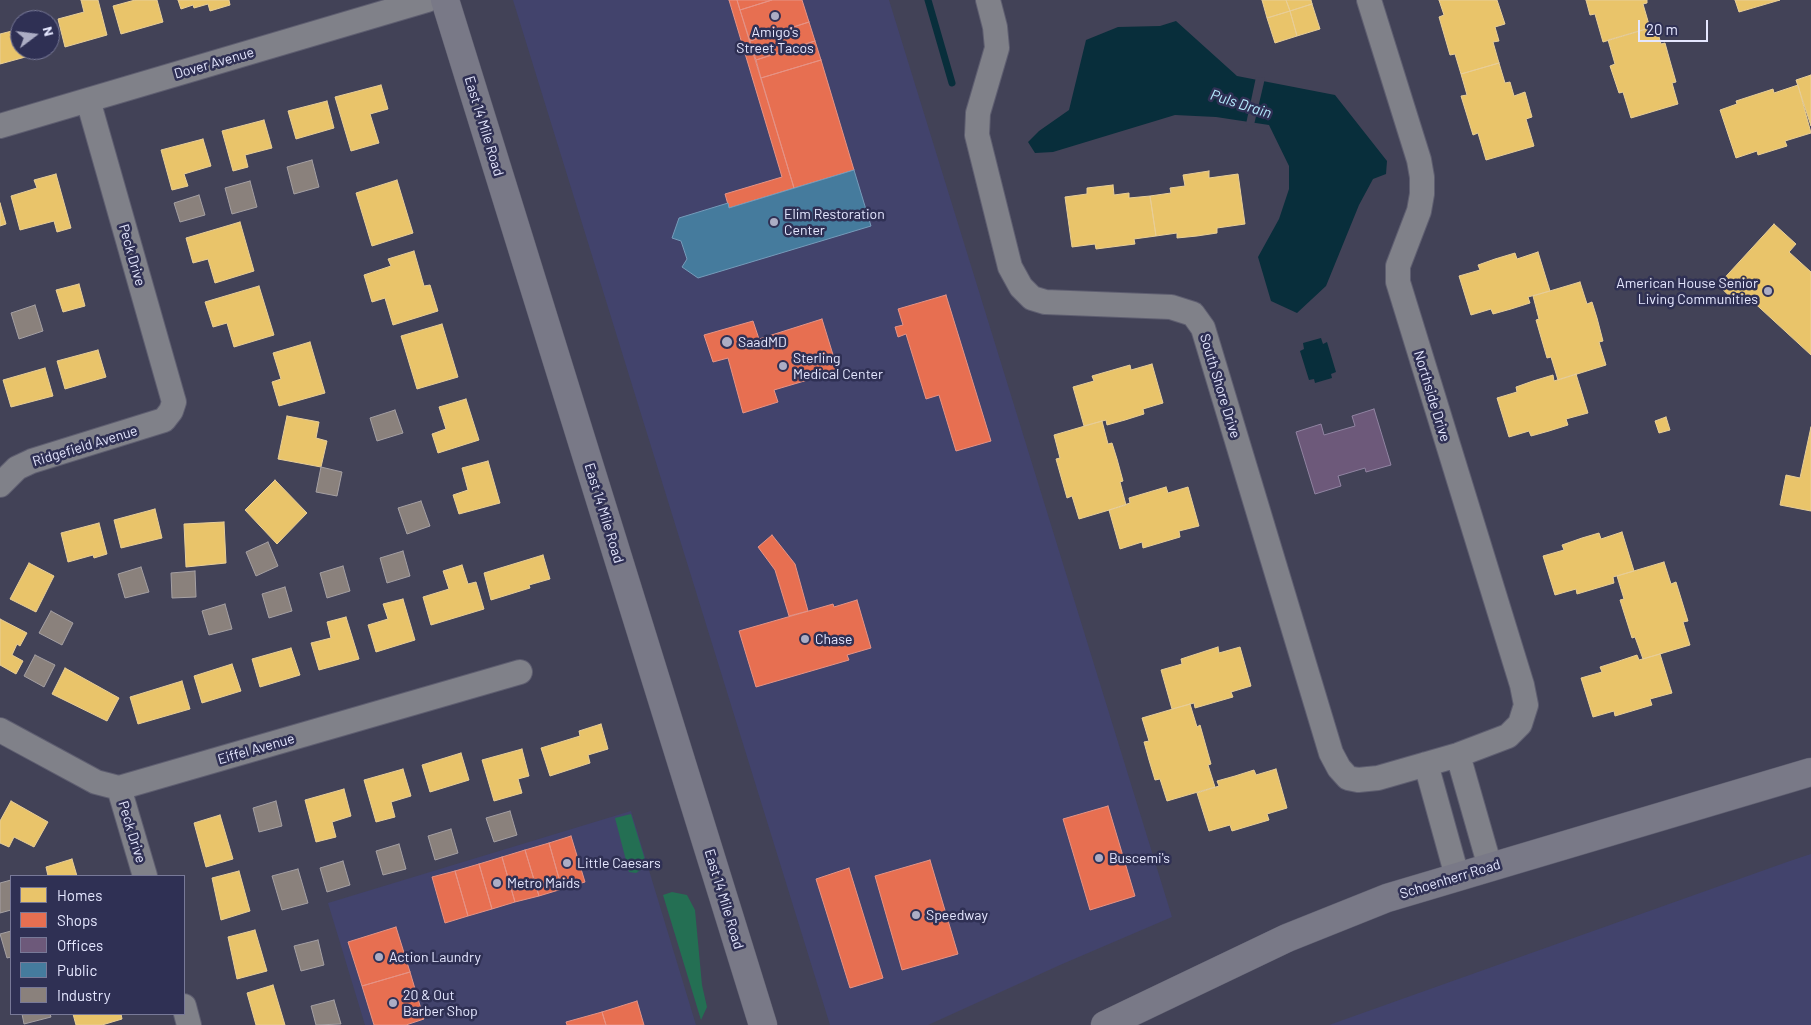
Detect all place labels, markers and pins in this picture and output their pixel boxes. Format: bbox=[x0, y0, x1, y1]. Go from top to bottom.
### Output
marker: Amigo's Street Tacos bbox=[769, 10, 781, 22]
place label: Amigo's Street Tacos bbox=[736, 24, 814, 56]
place label: Elim Restoration Center bbox=[784, 206, 885, 238]
marker: Elim Restoration Center bbox=[768, 216, 780, 228]
place label: American House Senior Living Communities bbox=[1616, 275, 1758, 308]
marker: American House Senior Living Communities bbox=[1762, 285, 1774, 297]
place label: SaadMD bbox=[738, 334, 787, 350]
marker: SaadMD bbox=[720, 335, 734, 349]
place label: Sterling Medical Center bbox=[793, 350, 883, 382]
marker: Sterling Medical Center bbox=[777, 360, 789, 372]
place label: Chase bbox=[815, 631, 852, 647]
marker: Chase bbox=[799, 633, 811, 645]
place label: Buscemi's bbox=[1109, 850, 1170, 866]
marker: Buscemi's bbox=[1093, 852, 1105, 864]
place label: Little Caesars bbox=[577, 855, 661, 871]
marker: Little Caesars bbox=[561, 857, 573, 869]
place label: Metro Maids bbox=[507, 875, 580, 891]
marker: Metro Maids bbox=[491, 877, 503, 889]
place label: Speedway bbox=[926, 907, 988, 923]
marker: Speedway bbox=[910, 909, 922, 921]
place label: Action Laundry bbox=[389, 949, 481, 965]
marker: Action Laundry bbox=[373, 951, 385, 963]
place label: 20 & Out Barber Shop bbox=[403, 987, 478, 1020]
marker: 20 & Out Barber Shop bbox=[387, 997, 399, 1009]

